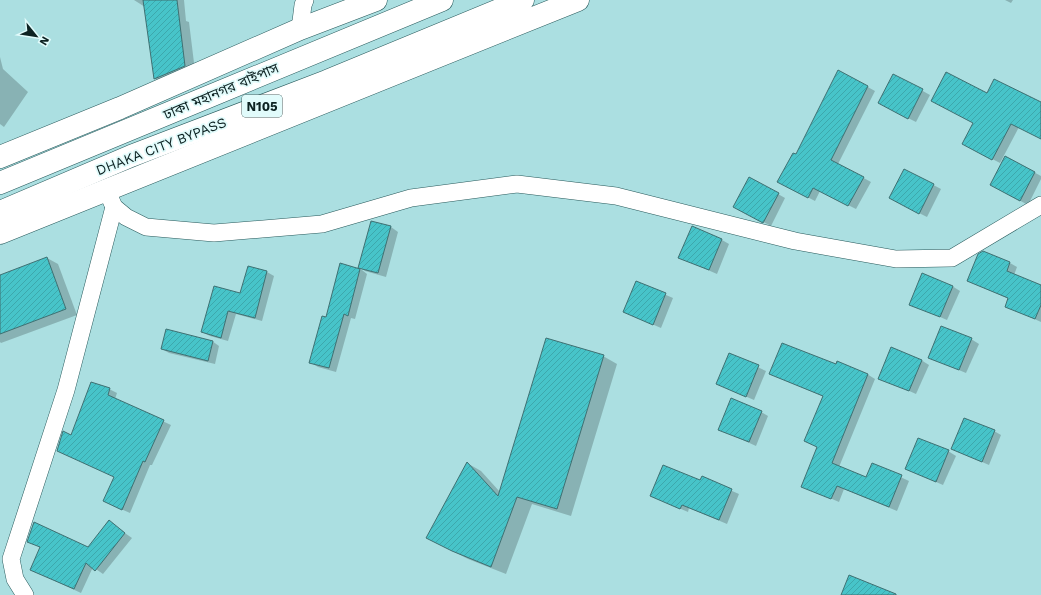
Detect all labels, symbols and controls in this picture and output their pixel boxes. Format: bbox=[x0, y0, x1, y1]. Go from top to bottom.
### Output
north arrow bbox=[16, 16, 56, 56]
text: N bbox=[37, 34, 52, 48]
street label: ঢাকা মহানগর বাইপাস bbox=[160, 59, 281, 123]
road number: N105 bbox=[242, 95, 282, 117]
street label: DHAKA CITY BYPASS bbox=[94, 114, 228, 178]

